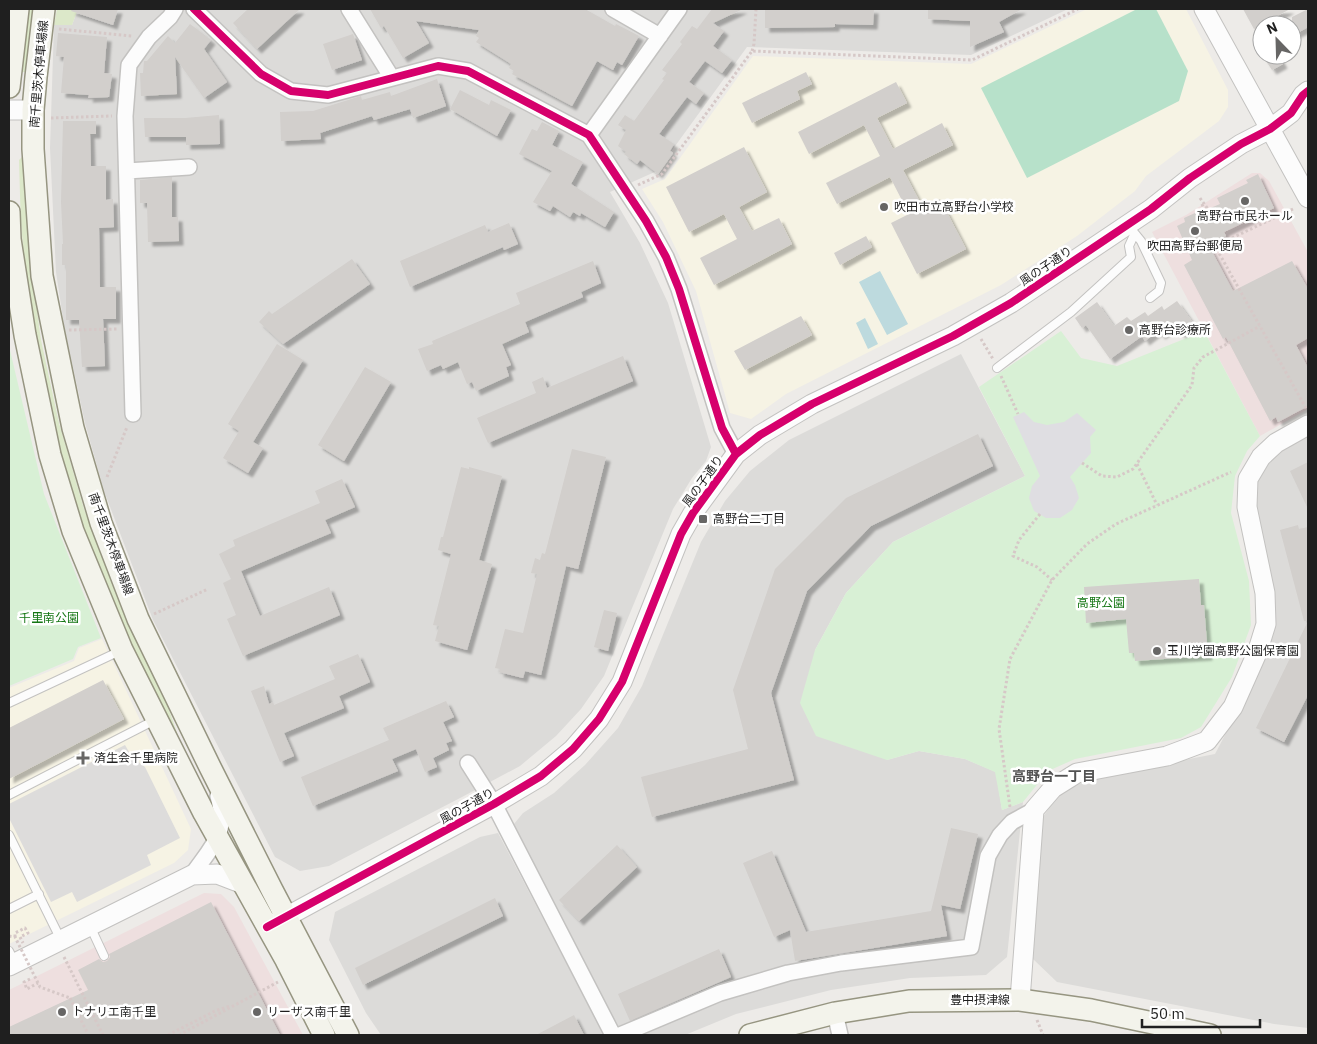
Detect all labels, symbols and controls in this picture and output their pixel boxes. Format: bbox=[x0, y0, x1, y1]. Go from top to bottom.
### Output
north arrow bbox=[1252, 15, 1302, 65]
text: N bbox=[1264, 18, 1280, 38]
street label: 南千里茨木停車場線 bbox=[26, 20, 51, 128]
marker: 高野台市民ホール bbox=[1239, 195, 1251, 207]
place label: 吹田市立高野台小学校 bbox=[894, 199, 1014, 214]
marker: 吹田市立高野台小学校 bbox=[878, 201, 890, 213]
place label: 高野台市民ホール bbox=[1197, 208, 1293, 223]
marker: 吹田高野台郵便局 bbox=[1189, 225, 1201, 237]
place label: 吹田高野台郵便局 bbox=[1147, 238, 1243, 253]
street label: 風の子通り bbox=[1017, 243, 1075, 289]
place label: 高野台診療所 bbox=[1139, 322, 1211, 337]
marker: 高野台診療所 bbox=[1123, 324, 1135, 336]
street label: 風の子通り bbox=[679, 452, 726, 509]
street label: 南千里茨木停車場線 bbox=[86, 491, 137, 597]
place label: 高野台二丁目 bbox=[713, 511, 785, 526]
marker: 高野台二丁目 bbox=[697, 513, 709, 525]
park label: 高野公園 bbox=[1077, 595, 1125, 610]
park label: 千里南公園 bbox=[19, 610, 79, 625]
place label: 玉川学園高野公園保育園 bbox=[1167, 643, 1299, 658]
marker: 玉川学園高野公園保育園 bbox=[1151, 645, 1163, 657]
place label: 済生会千里病院 bbox=[94, 750, 178, 765]
marker: 済生会千里病院 bbox=[76, 751, 90, 765]
district label: 高野台一丁目 bbox=[1012, 767, 1096, 785]
street label: 風の子通り bbox=[437, 784, 497, 827]
street label: 豊中摂津線 bbox=[950, 992, 1010, 1007]
scale bar bbox=[1142, 996, 1260, 1028]
place label: トナリエ南千里 bbox=[72, 1004, 156, 1019]
place label: リーザス南千里 bbox=[267, 1004, 351, 1019]
text: 50 m bbox=[1150, 1004, 1185, 1023]
marker: トナリエ南千里 bbox=[56, 1006, 68, 1018]
marker: リーザス南千里 bbox=[251, 1006, 263, 1018]

